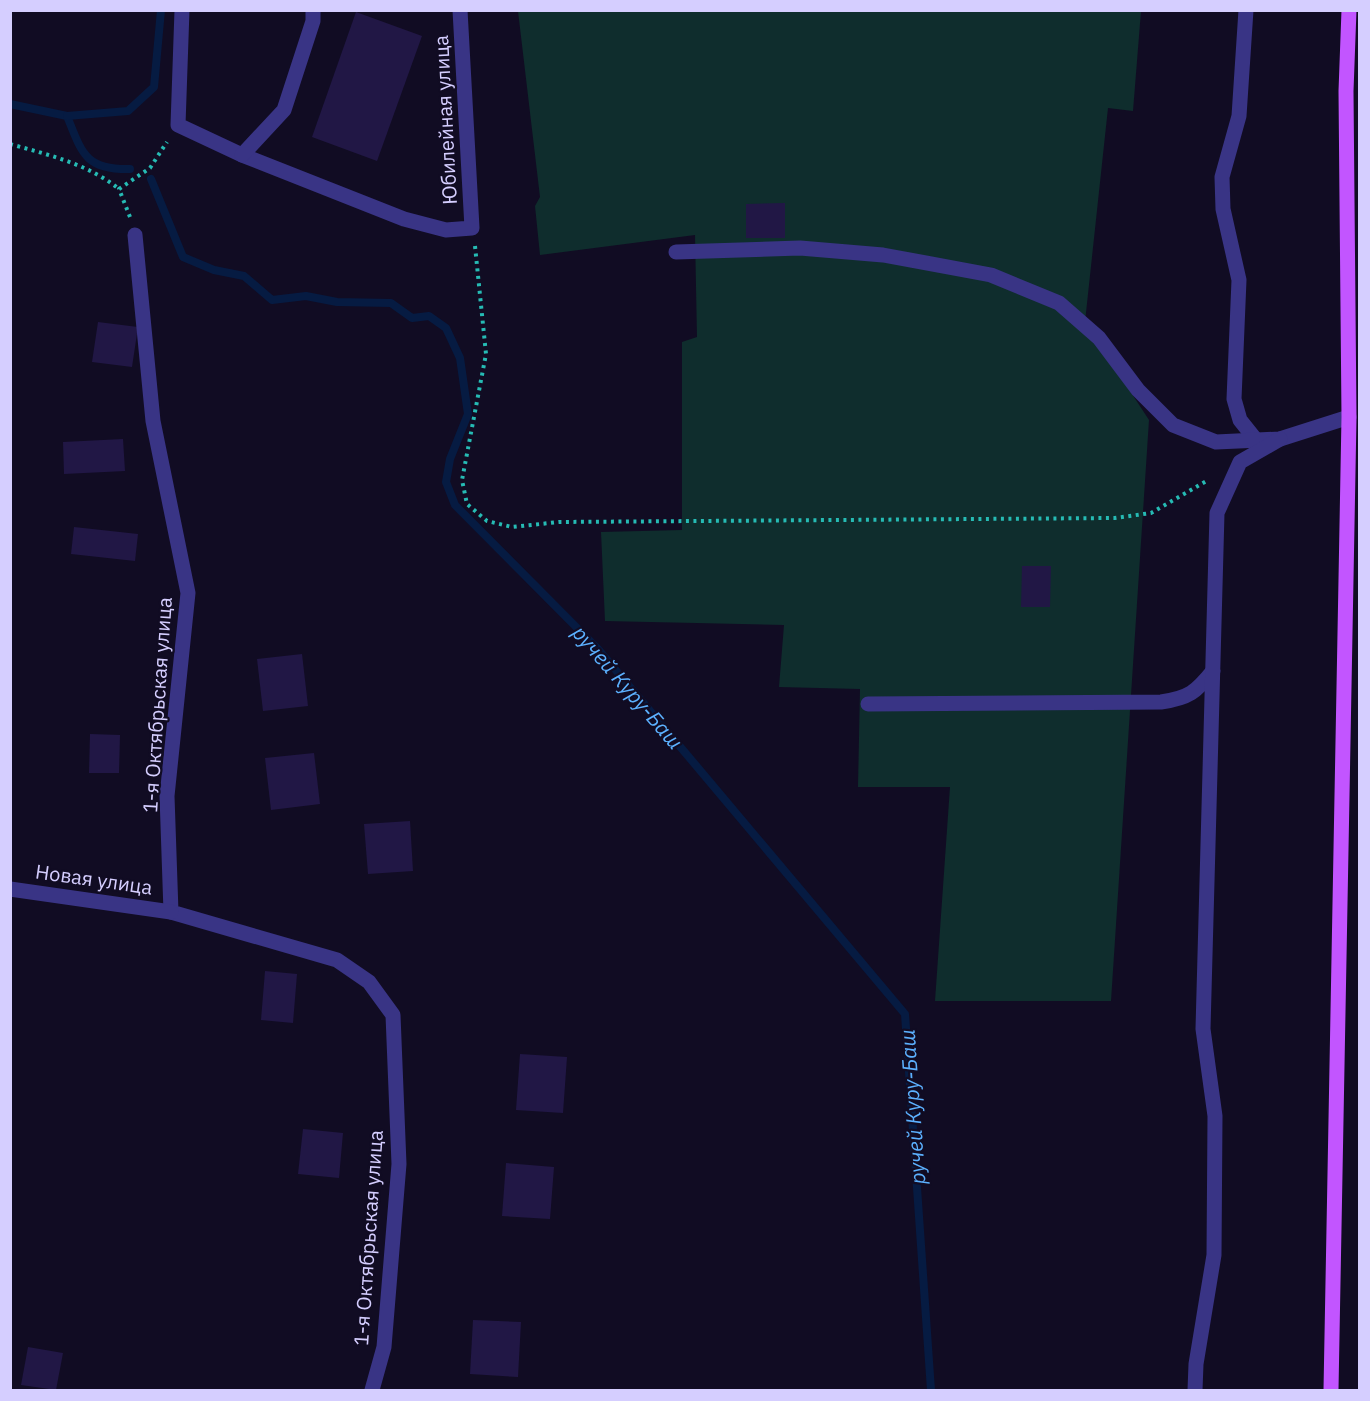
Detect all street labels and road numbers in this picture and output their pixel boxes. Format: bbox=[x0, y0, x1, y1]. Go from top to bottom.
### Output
street label: Юбилейная улица bbox=[427, 34, 463, 205]
street label: 1-я Октябрьская улица bbox=[136, 596, 178, 814]
street label: Новая улица bbox=[34, 857, 155, 901]
street label: 1-я Октябрьская улица bbox=[347, 1129, 389, 1347]

